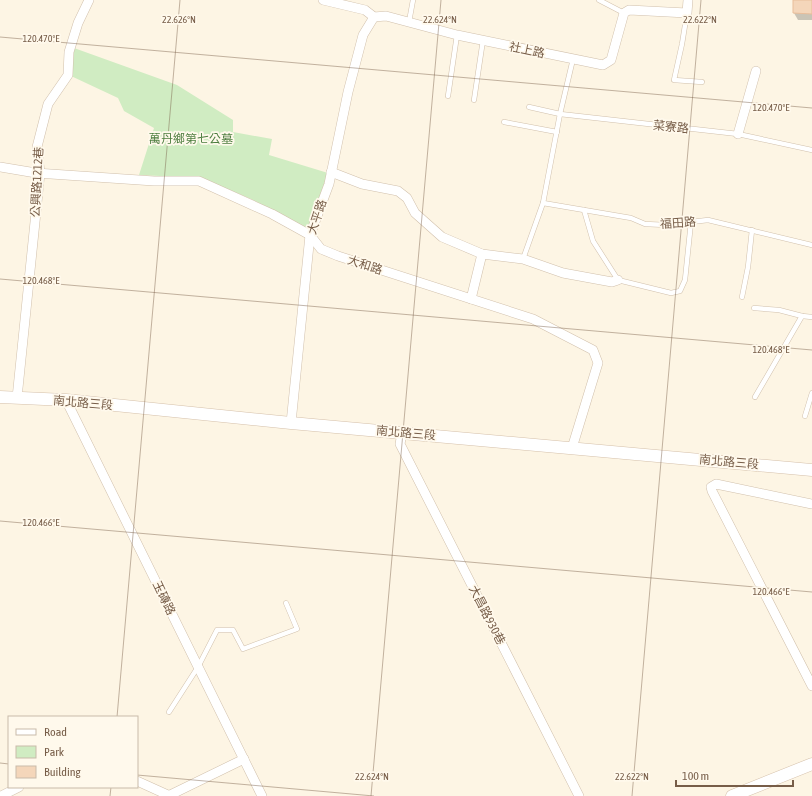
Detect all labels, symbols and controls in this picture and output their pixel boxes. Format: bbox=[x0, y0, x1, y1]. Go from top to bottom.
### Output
text: 22.626°N bbox=[162, 14, 196, 25]
text: 22.624°N bbox=[423, 14, 457, 25]
text: 22.622°N bbox=[683, 14, 717, 25]
text: 120.470°E bbox=[23, 33, 60, 44]
street label: 社上路 bbox=[508, 39, 546, 61]
text: 120.470°E bbox=[753, 102, 790, 113]
street label: 菜寮路 bbox=[652, 118, 690, 136]
park label: 萬丹鄉第七公墓 bbox=[149, 132, 233, 146]
street label: 公興路1212巷 bbox=[28, 146, 46, 218]
street label: 大平路 bbox=[305, 198, 329, 236]
street label: 福田路 bbox=[660, 215, 696, 231]
street label: 大和路 bbox=[346, 253, 384, 277]
text: 120.468°E bbox=[23, 275, 60, 286]
text: 120.468°E bbox=[753, 344, 790, 355]
street label: 南北路三段 bbox=[52, 393, 114, 413]
street label: 南北路三段 bbox=[375, 423, 437, 443]
street label: 南北路三段 bbox=[698, 452, 760, 472]
text: 120.466°E bbox=[23, 517, 60, 528]
street label: 玉磚路 bbox=[150, 579, 178, 617]
street label: 大昌路930巷 bbox=[466, 583, 508, 647]
text: 120.466°E bbox=[753, 586, 790, 597]
legend bbox=[8, 716, 138, 788]
text: Road bbox=[44, 725, 67, 739]
text: Park bbox=[44, 745, 65, 759]
scale bar bbox=[676, 762, 793, 788]
text: Building bbox=[44, 765, 82, 779]
text: 100 m bbox=[682, 769, 709, 783]
text: 22.624°N bbox=[355, 771, 389, 782]
text: 22.622°N bbox=[615, 771, 649, 782]

